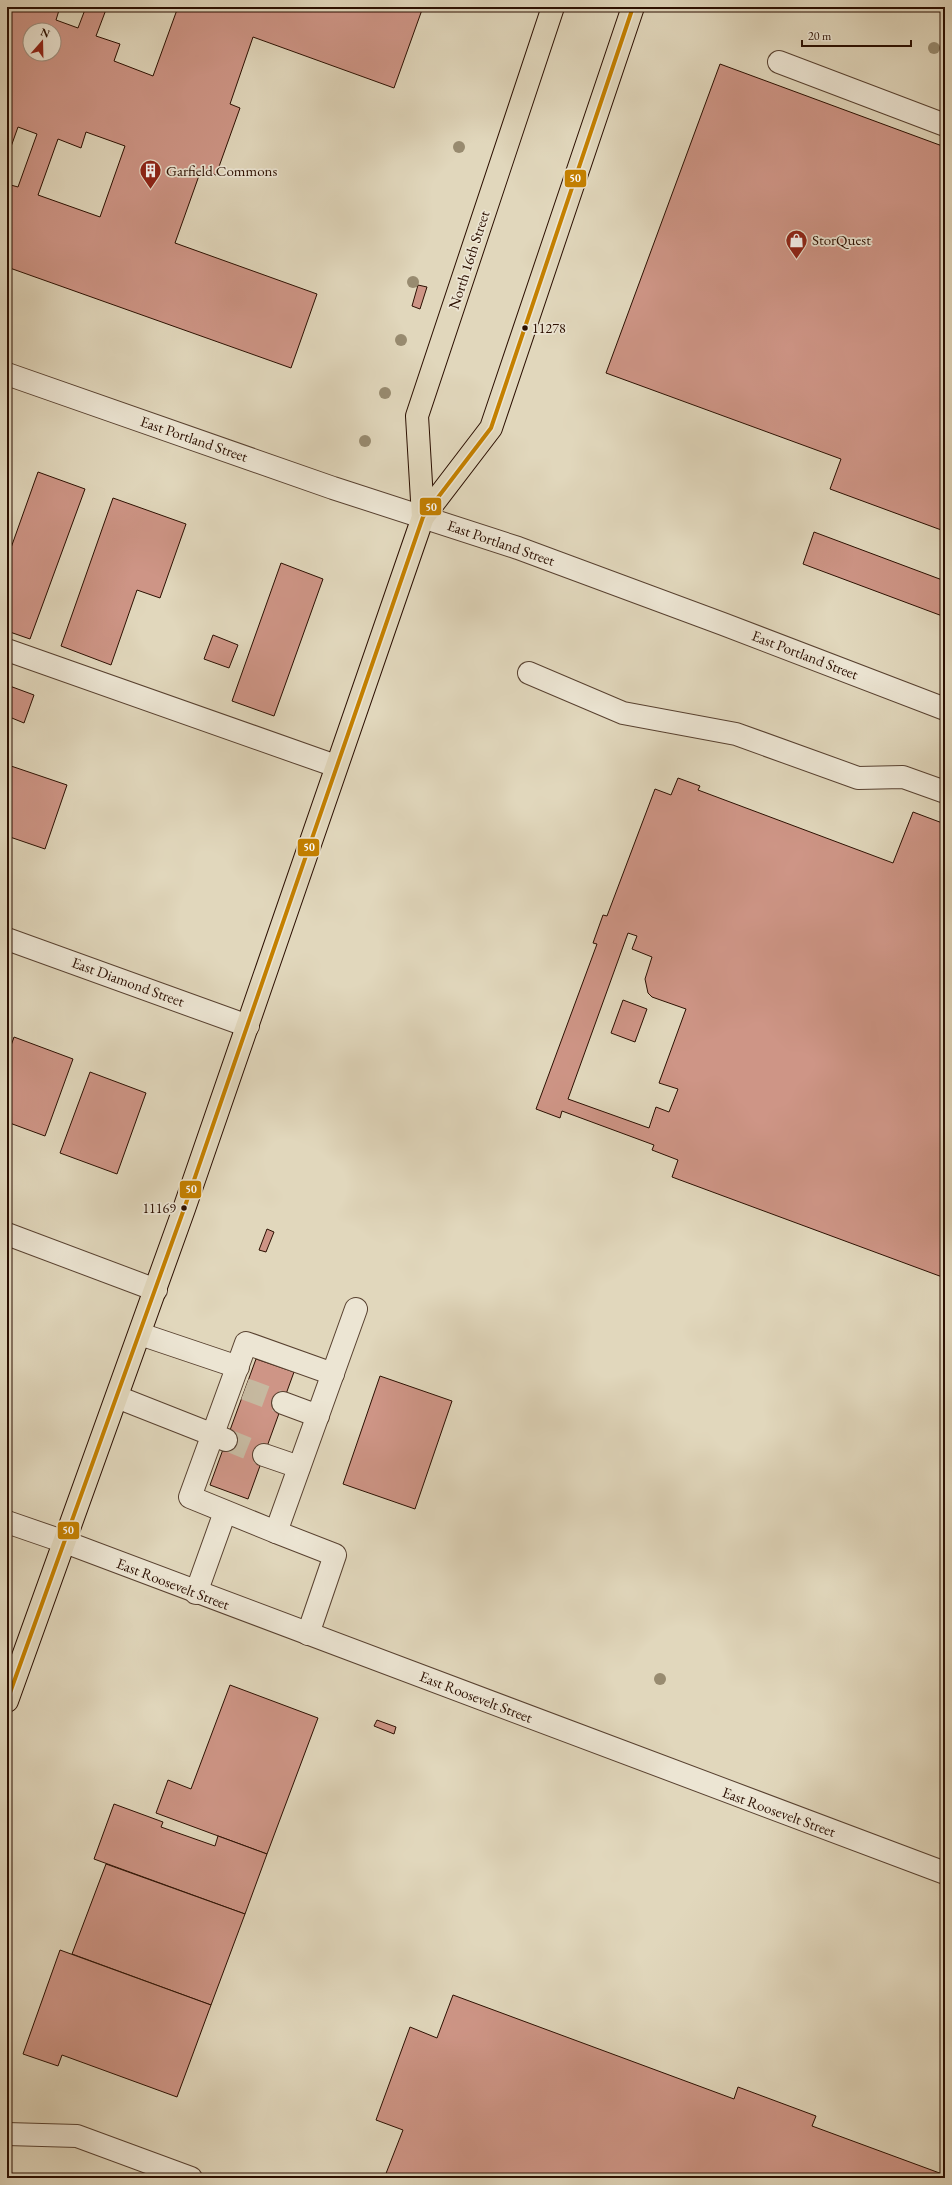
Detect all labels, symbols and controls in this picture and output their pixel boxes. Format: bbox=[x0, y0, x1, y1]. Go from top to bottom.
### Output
north arrow bbox=[22, 22, 62, 62]
scale bar bbox=[802, 22, 911, 48]
text: N bbox=[39, 25, 52, 41]
text: 20 m bbox=[808, 28, 832, 44]
building icon: Garfield Commons bbox=[138, 158, 164, 191]
place label: Garfield Commons bbox=[166, 161, 278, 180]
line badge: 50 bbox=[564, 169, 587, 188]
text: 50 bbox=[569, 171, 581, 185]
street label: North 16th Street bbox=[444, 208, 493, 312]
shop icon: StorQuest bbox=[783, 227, 809, 260]
place label: StorQuest bbox=[812, 230, 871, 249]
place label: 11278 bbox=[532, 319, 566, 337]
marker: 11278 bbox=[520, 323, 530, 333]
street label: East Portland Street bbox=[138, 411, 251, 466]
line badge: 50 bbox=[419, 497, 442, 516]
text: 50 bbox=[425, 500, 437, 514]
street label: East Portland Street bbox=[445, 515, 558, 570]
street label: East Portland Street bbox=[749, 626, 861, 684]
line badge: 50 bbox=[297, 838, 320, 857]
text: 50 bbox=[303, 840, 315, 854]
street label: East Diamond Street bbox=[69, 952, 187, 1011]
line badge: 50 bbox=[179, 1180, 202, 1199]
text: 50 bbox=[185, 1182, 197, 1196]
place label: 11169 bbox=[142, 1199, 176, 1217]
marker: 11169 bbox=[179, 1203, 189, 1213]
line badge: 50 bbox=[57, 1521, 80, 1540]
text: 50 bbox=[62, 1523, 74, 1537]
street label: East Roosevelt Street bbox=[114, 1553, 232, 1614]
street label: East Roosevelt Street bbox=[417, 1666, 535, 1727]
street label: East Roosevelt Street bbox=[720, 1782, 839, 1841]

